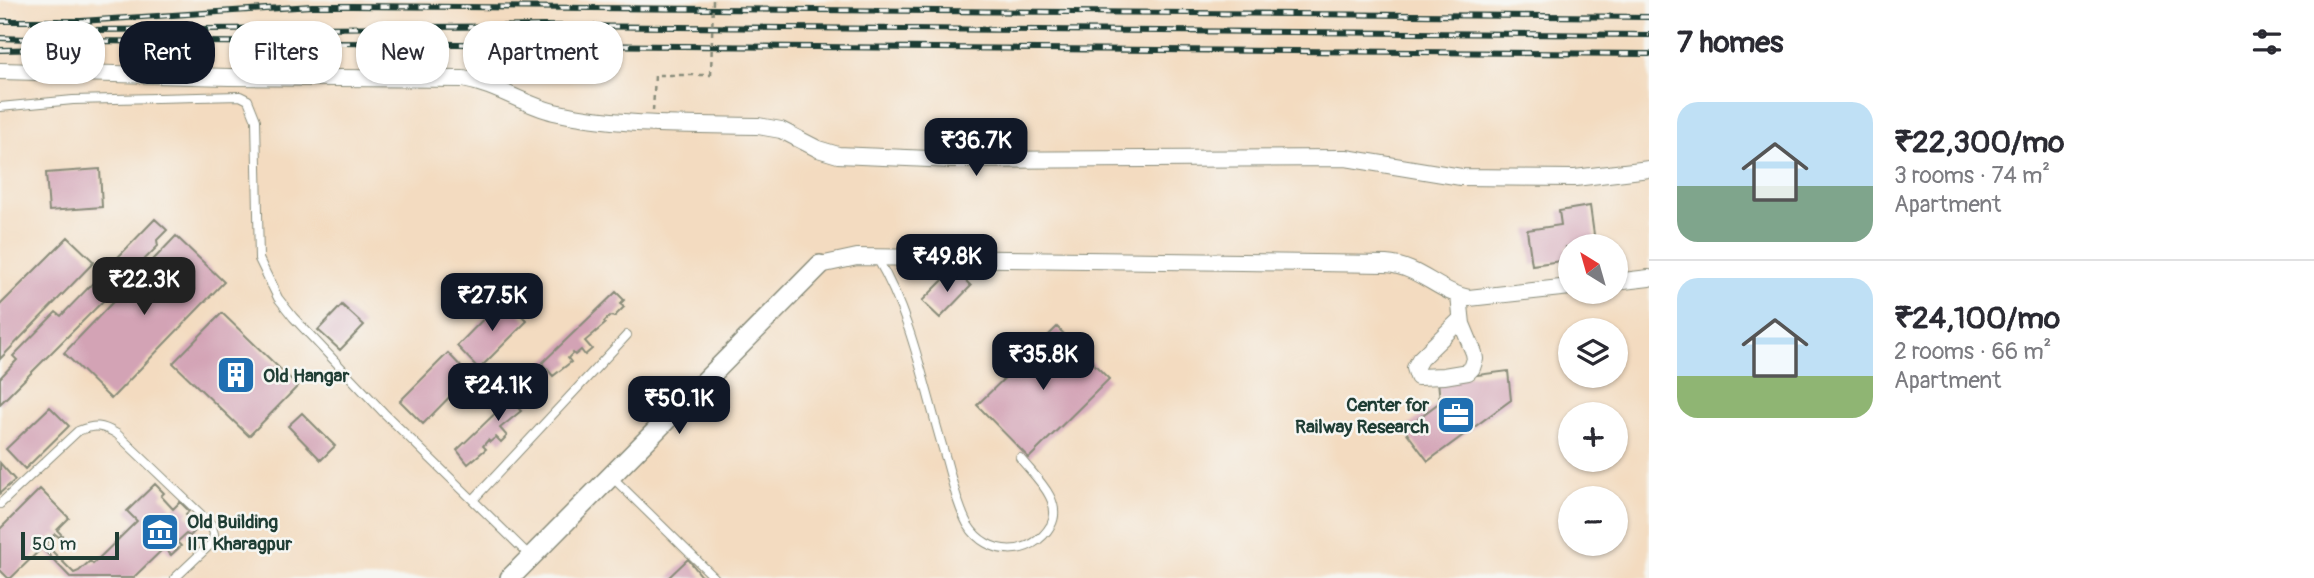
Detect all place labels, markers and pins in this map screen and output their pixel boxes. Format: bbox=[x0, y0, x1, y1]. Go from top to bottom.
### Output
pin: ₹36.7K bbox=[919, 118, 1033, 178]
pin: ₹49.8K bbox=[890, 234, 1004, 294]
pin: ₹22.3K bbox=[87, 258, 201, 317]
pin: ₹27.5K bbox=[435, 274, 549, 333]
pin: ₹35.8K bbox=[986, 332, 1100, 392]
building icon: Old Hangar bbox=[215, 354, 257, 396]
place label: Old Hangar bbox=[263, 364, 349, 388]
pin: ₹24.1K bbox=[441, 364, 555, 423]
pin: ₹50.1K bbox=[622, 376, 736, 436]
place label: Center for Railway Research bbox=[1295, 393, 1429, 439]
office icon: Center for Railway Research bbox=[1435, 394, 1477, 436]
place label: Old Building IIT Kharagpur bbox=[187, 510, 292, 556]
museum icon: Old Building IIT Kharagpur bbox=[139, 511, 181, 553]

